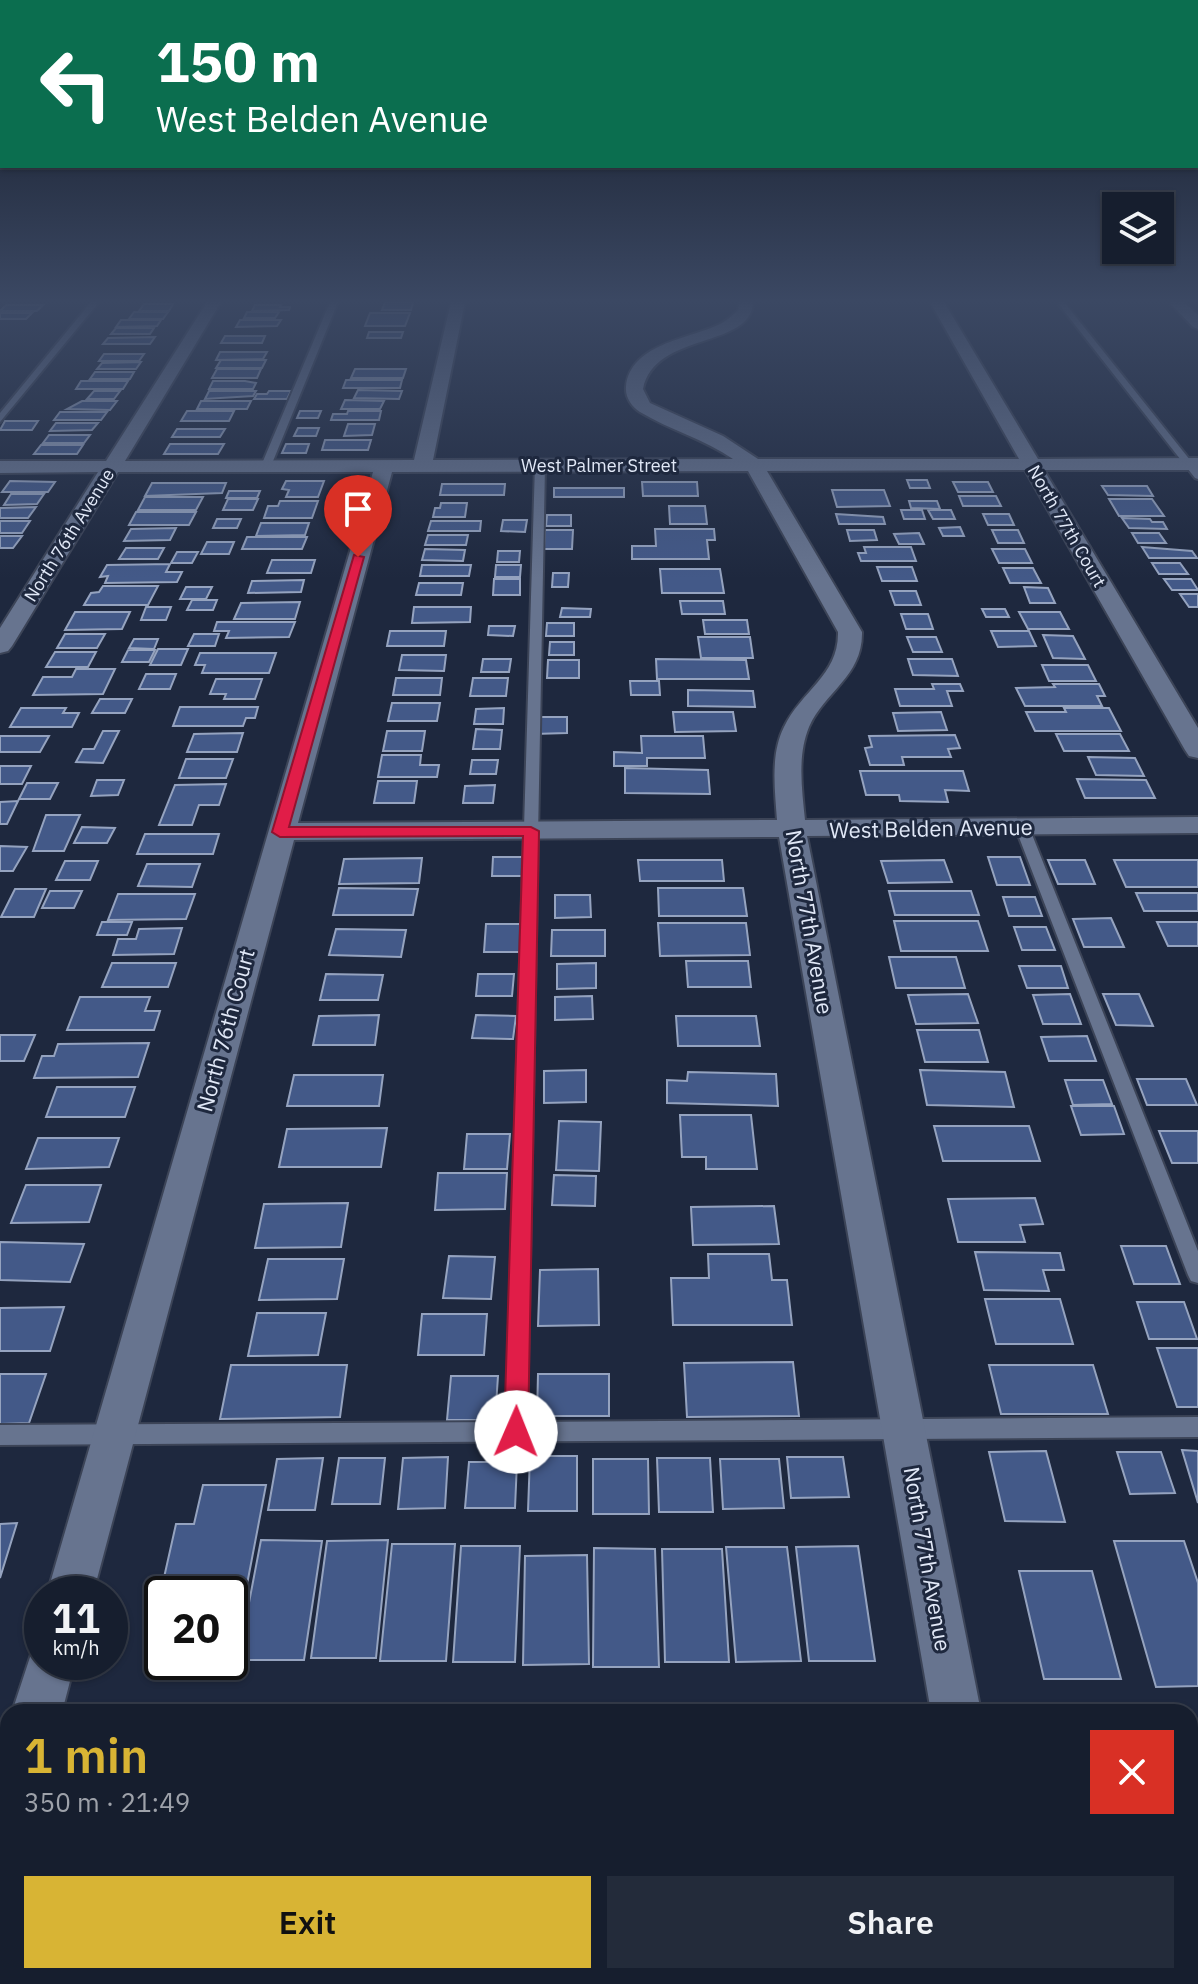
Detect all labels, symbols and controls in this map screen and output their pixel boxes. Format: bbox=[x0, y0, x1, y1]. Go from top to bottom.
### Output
text: 150 m bbox=[156, 25, 320, 97]
icon: left bbox=[24, 32, 128, 136]
text: West Belden Avenue bbox=[156, 95, 489, 142]
map controls bbox=[1102, 192, 1174, 264]
button: layers bbox=[1102, 192, 1174, 264]
street label: West Palmer Street bbox=[521, 454, 677, 477]
street label: North 77th Court bbox=[1023, 461, 1111, 591]
street label: North 76th Avenue bbox=[19, 464, 119, 606]
pin bbox=[324, 475, 392, 557]
icon: arrive bbox=[336, 487, 380, 531]
street label: West Belden Avenue bbox=[829, 812, 1033, 844]
street label: North 77th Avenue bbox=[780, 828, 840, 1016]
street label: North 76th Court bbox=[189, 945, 261, 1115]
position arrow bbox=[474, 1390, 558, 1474]
street label: North 77th Avenue bbox=[898, 1465, 958, 1653]
speed limit sign: 20 bbox=[144, 1576, 248, 1680]
text: 11 bbox=[52, 1592, 100, 1644]
text: km/h bbox=[52, 1634, 100, 1661]
text: 1 min bbox=[24, 1724, 148, 1786]
button: close bbox=[1090, 1730, 1174, 1814]
text: 350 m · 21:49 bbox=[24, 1785, 190, 1819]
button: Exit bbox=[24, 1876, 591, 1968]
button: Share bbox=[607, 1876, 1174, 1968]

